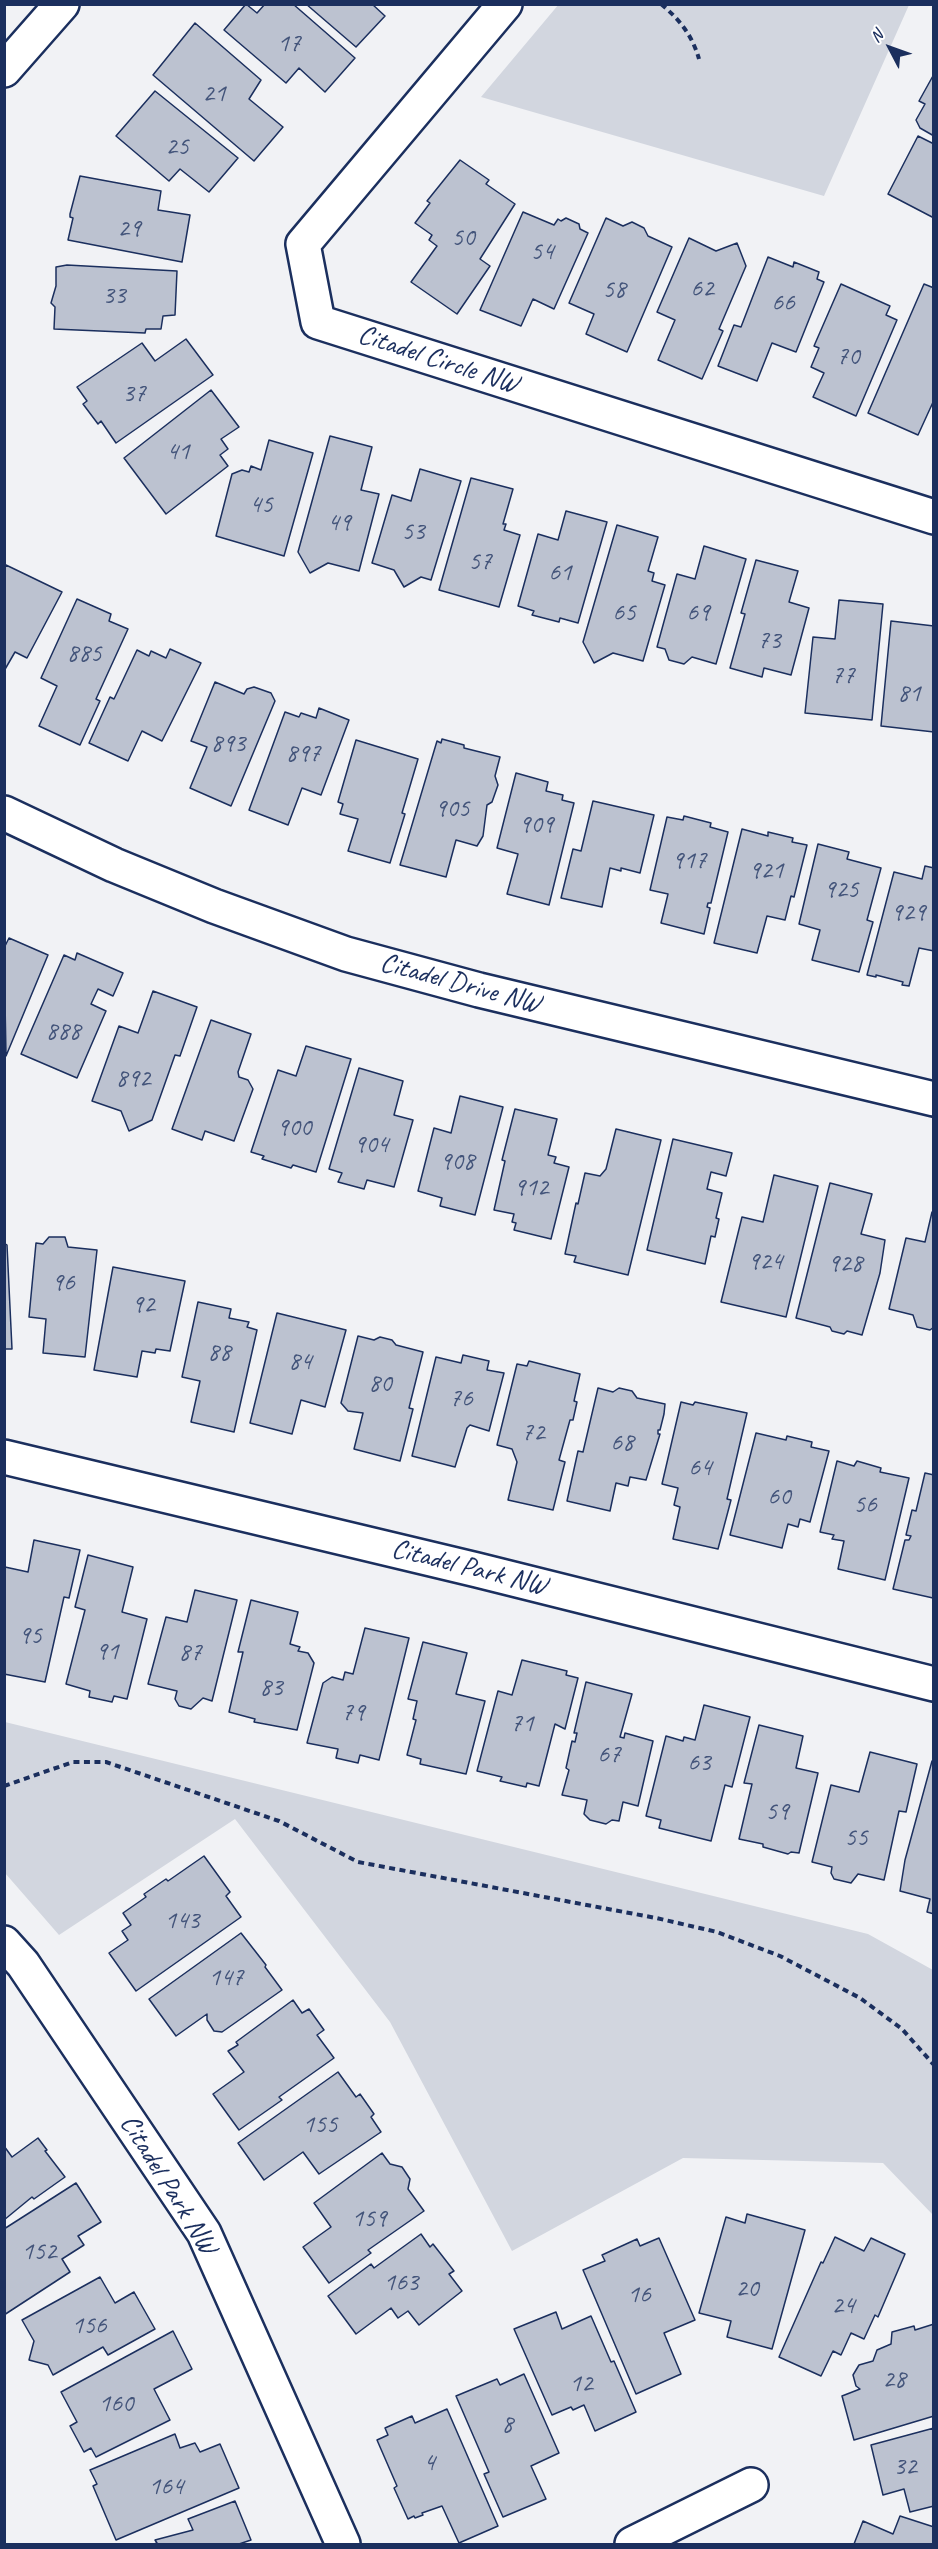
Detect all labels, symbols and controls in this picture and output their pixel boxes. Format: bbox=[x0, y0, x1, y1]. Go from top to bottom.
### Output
north arrow bbox=[860, 18, 920, 78]
text: N bbox=[866, 26, 887, 46]
house number: 17 bbox=[277, 28, 301, 60]
house number: 21 bbox=[202, 78, 226, 110]
house number: 25 bbox=[165, 131, 189, 163]
house number: 29 bbox=[117, 213, 141, 245]
house number: 50 bbox=[451, 222, 475, 254]
house number: 54 bbox=[530, 236, 554, 268]
house number: 62 bbox=[690, 273, 714, 305]
house number: 58 bbox=[602, 274, 626, 306]
house number: 33 bbox=[102, 280, 126, 312]
house number: 66 bbox=[771, 287, 795, 319]
street label: Citadel Circle NW bbox=[354, 318, 522, 402]
house number: 70 bbox=[836, 341, 860, 373]
house number: 37 bbox=[122, 378, 146, 410]
house number: 41 bbox=[166, 436, 190, 468]
house number: 45 bbox=[249, 489, 273, 521]
house number: 49 bbox=[327, 507, 351, 539]
house number: 53 bbox=[401, 516, 425, 548]
house number: 57 bbox=[468, 546, 492, 578]
house number: 61 bbox=[548, 557, 572, 589]
house number: 65 bbox=[612, 597, 636, 629]
house number: 69 bbox=[686, 597, 710, 629]
house number: 73 bbox=[757, 625, 781, 657]
house number: 885 bbox=[66, 638, 102, 670]
house number: 77 bbox=[831, 660, 855, 692]
house number: 81 bbox=[897, 678, 921, 710]
house number: 893 bbox=[210, 728, 246, 760]
house number: 897 bbox=[285, 738, 321, 770]
house number: 905 bbox=[434, 793, 470, 825]
house number: 909 bbox=[518, 809, 554, 841]
house number: 917 bbox=[671, 845, 707, 877]
house number: 921 bbox=[748, 855, 784, 887]
house number: 925 bbox=[823, 874, 859, 906]
house number: 929 bbox=[890, 897, 926, 929]
street label: Citadel Drive NW bbox=[376, 946, 544, 1022]
house number: 888 bbox=[45, 1016, 81, 1048]
house number: 892 bbox=[115, 1063, 151, 1095]
house number: 900 bbox=[276, 1112, 312, 1144]
house number: 904 bbox=[353, 1129, 389, 1161]
house number: 908 bbox=[439, 1146, 475, 1178]
house number: 912 bbox=[513, 1172, 549, 1204]
house number: 924 bbox=[747, 1246, 783, 1278]
house number: 928 bbox=[827, 1248, 863, 1280]
house number: 96 bbox=[51, 1267, 75, 1299]
house number: 92 bbox=[131, 1289, 155, 1321]
house number: 88 bbox=[207, 1337, 231, 1369]
house number: 84 bbox=[288, 1346, 312, 1378]
house number: 80 bbox=[368, 1368, 392, 1400]
house number: 76 bbox=[449, 1383, 473, 1415]
house number: 72 bbox=[521, 1417, 545, 1449]
house number: 68 bbox=[610, 1427, 634, 1459]
house number: 64 bbox=[688, 1452, 712, 1484]
house number: 60 bbox=[767, 1481, 791, 1513]
house number: 56 bbox=[853, 1489, 877, 1521]
street label: Citadel Park NW bbox=[388, 1533, 550, 1603]
house number: 95 bbox=[18, 1620, 42, 1652]
house number: 91 bbox=[95, 1636, 119, 1668]
house number: 87 bbox=[178, 1637, 202, 1669]
house number: 83 bbox=[259, 1672, 283, 1704]
house number: 79 bbox=[341, 1697, 365, 1729]
house number: 71 bbox=[510, 1708, 534, 1740]
house number: 67 bbox=[597, 1739, 621, 1771]
house number: 63 bbox=[687, 1747, 711, 1779]
house number: 59 bbox=[765, 1796, 789, 1828]
house number: 55 bbox=[844, 1822, 868, 1854]
house number: 143 bbox=[164, 1905, 200, 1937]
house number: 147 bbox=[208, 1962, 244, 1994]
street label: Citadel Park NW bbox=[112, 2109, 224, 2261]
house number: 155 bbox=[302, 2109, 338, 2141]
house number: 159 bbox=[351, 2203, 387, 2235]
house number: 152 bbox=[21, 2236, 57, 2268]
house number: 163 bbox=[383, 2267, 419, 2299]
house number: 20 bbox=[735, 2273, 759, 2305]
house number: 16 bbox=[627, 2279, 651, 2311]
house number: 24 bbox=[831, 2290, 855, 2322]
house number: 156 bbox=[71, 2310, 107, 2342]
house number: 28 bbox=[882, 2364, 906, 2396]
house number: 12 bbox=[569, 2368, 593, 2400]
house number: 160 bbox=[98, 2388, 134, 2420]
house number: 8 bbox=[501, 2409, 513, 2441]
house number: 4 bbox=[423, 2447, 435, 2479]
house number: 32 bbox=[893, 2451, 917, 2483]
house number: 164 bbox=[148, 2471, 184, 2503]

